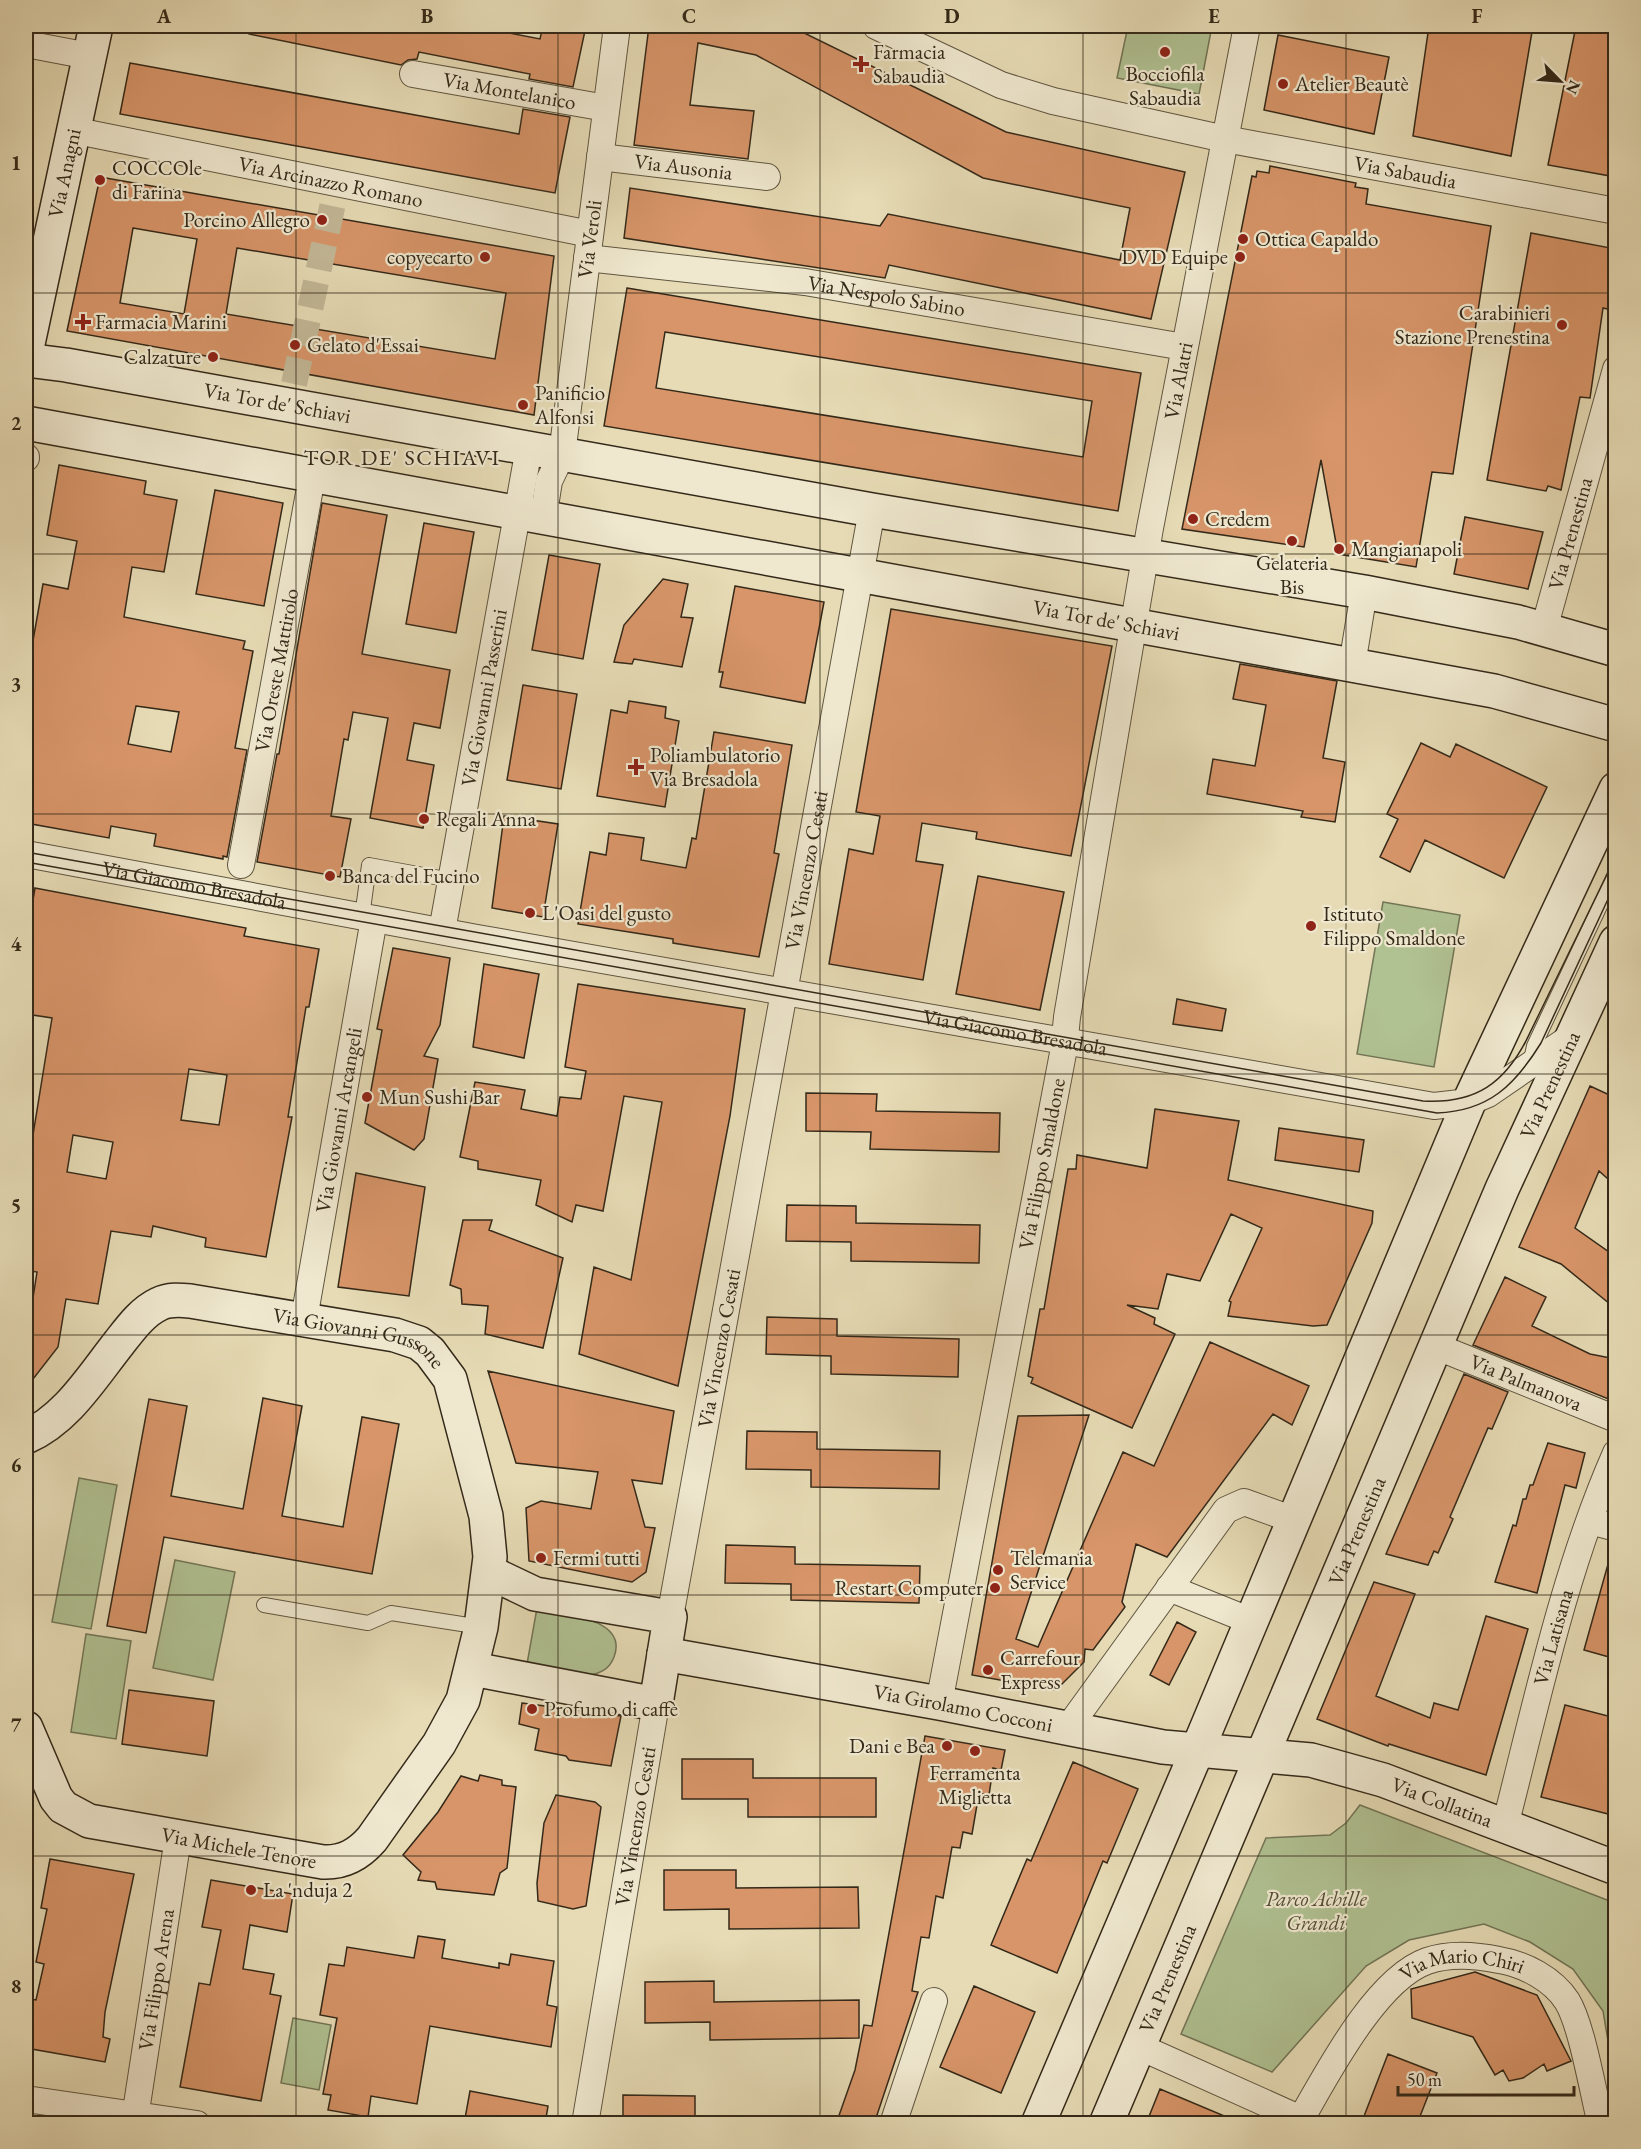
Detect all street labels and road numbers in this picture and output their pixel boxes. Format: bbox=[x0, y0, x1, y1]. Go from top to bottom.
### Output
street label: Via Montelanico bbox=[441, 66, 578, 115]
street label: Via Anagni bbox=[41, 126, 87, 220]
street label: Via Ausonia bbox=[633, 147, 735, 186]
street label: Via Sabaudia bbox=[1352, 149, 1459, 194]
street label: Via Arcinazzo Romano bbox=[236, 150, 426, 213]
street label: Via Veroli bbox=[571, 198, 608, 280]
street label: Via Nespolo Sabino bbox=[806, 269, 967, 322]
street label: Via Alatri bbox=[1157, 340, 1199, 422]
street label: Via Tor de' Schiavi bbox=[202, 376, 353, 429]
street label: Via Prenestina bbox=[1542, 474, 1599, 593]
street label: Via Oreste Mattirolo bbox=[248, 586, 304, 754]
street label: Via Tor de' Schiavi bbox=[1031, 593, 1182, 646]
street label: Via Giovanni Passerini bbox=[454, 607, 513, 789]
street label: Via Vincenzo Cesati bbox=[778, 788, 834, 952]
street label: Via Giacomo Bresadola bbox=[100, 854, 289, 915]
street label: Via Giacomo Bresadola bbox=[921, 1003, 1110, 1062]
street label: Via Giovanni Arcangeli bbox=[309, 1025, 368, 1215]
street label: Via Prenestina bbox=[1513, 1026, 1586, 1143]
street label: Via Filippo Smaldone bbox=[1012, 1076, 1071, 1252]
street label: Via Vincenzo Cesati bbox=[691, 1267, 746, 1430]
street label: Via Giovanni Gussone bbox=[271, 1301, 452, 1374]
street label: Via Palmanova bbox=[1466, 1347, 1587, 1417]
street label: Via Prenestina bbox=[1322, 1472, 1392, 1589]
street label: Via Latisana bbox=[1527, 1585, 1579, 1688]
street label: Via Girolamo Cocconi bbox=[872, 1678, 1055, 1738]
street label: Via Vincenzo Cesati bbox=[608, 1744, 662, 1908]
street label: Via Collatina bbox=[1388, 1770, 1497, 1833]
street label: Via Michele Tenore bbox=[159, 1821, 319, 1874]
street label: Via Filippo Arena bbox=[131, 1906, 180, 2052]
street label: Via Prenestina bbox=[1132, 1919, 1202, 2037]
street label: Via Mario Chiri bbox=[1393, 1942, 1529, 1986]

